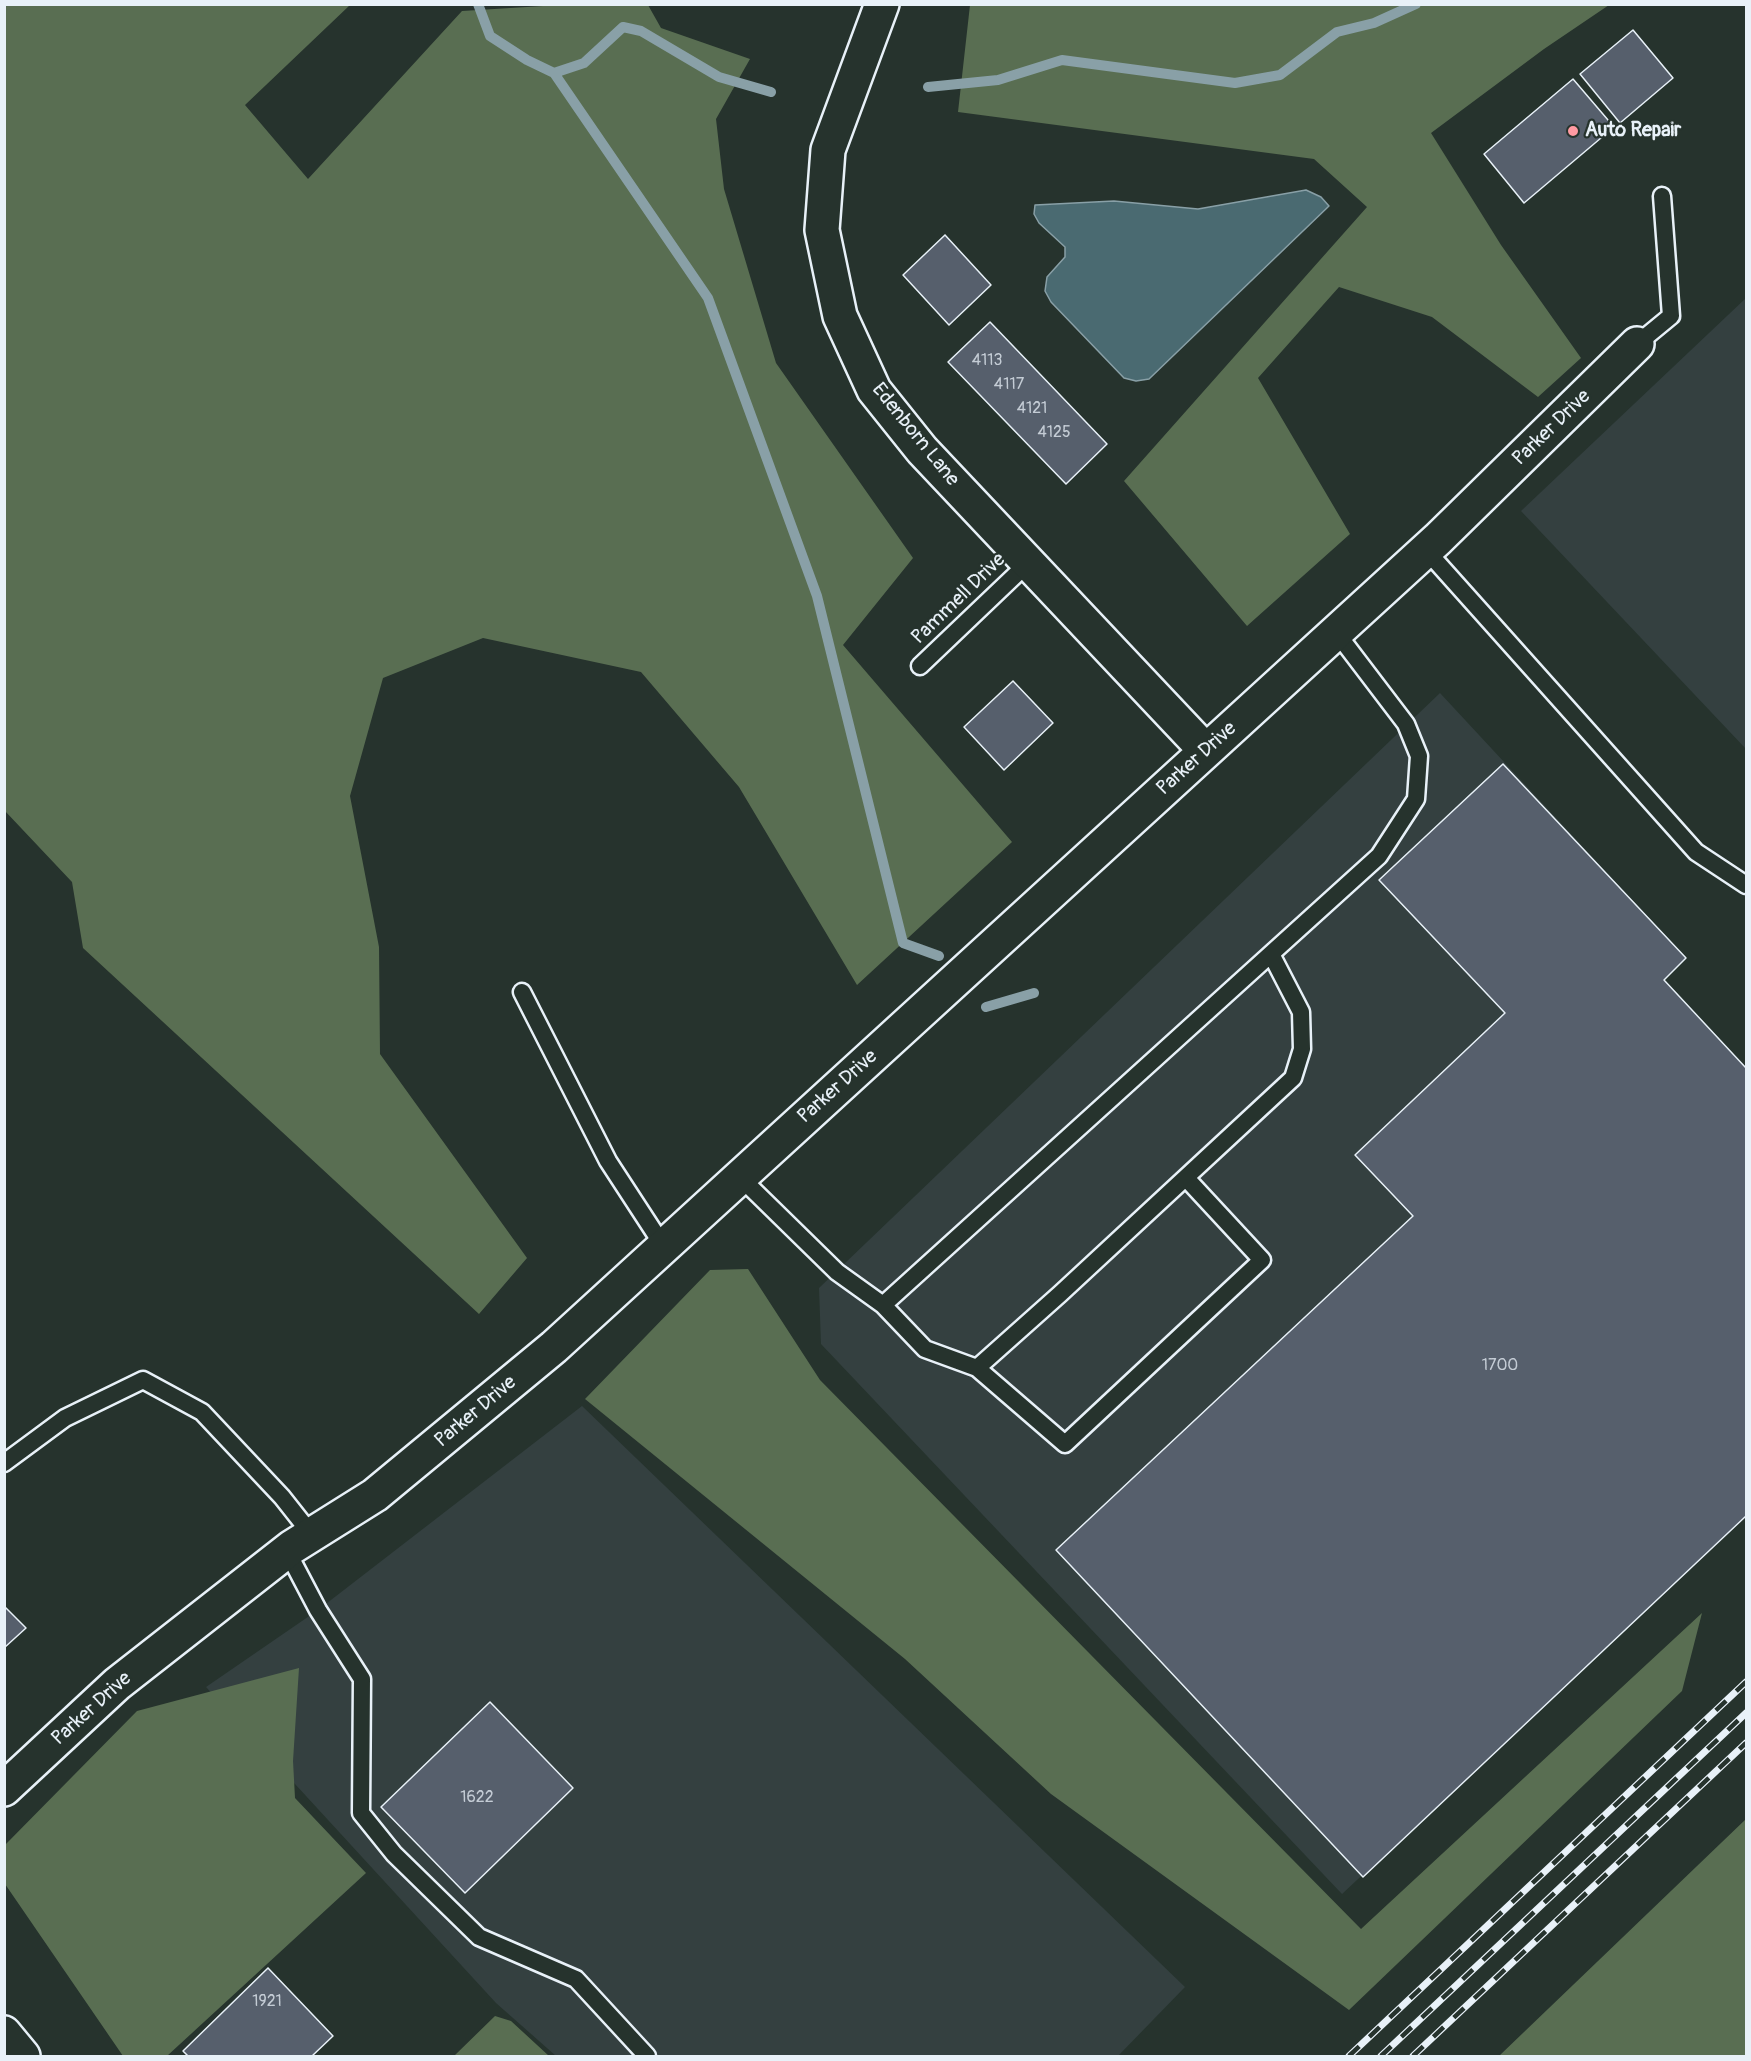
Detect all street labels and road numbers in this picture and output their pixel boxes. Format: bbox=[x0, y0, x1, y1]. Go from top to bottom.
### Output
street label: Edenborn Lane bbox=[866, 379, 964, 491]
street label: Parker Drive bbox=[1508, 385, 1596, 471]
street label: Pammell Drive bbox=[907, 548, 1011, 650]
street label: Parker Drive bbox=[1152, 717, 1242, 801]
street label: Parker Drive bbox=[793, 1045, 883, 1129]
street label: Parker Drive bbox=[430, 1371, 522, 1453]
street label: Parker Drive bbox=[47, 1667, 137, 1751]

